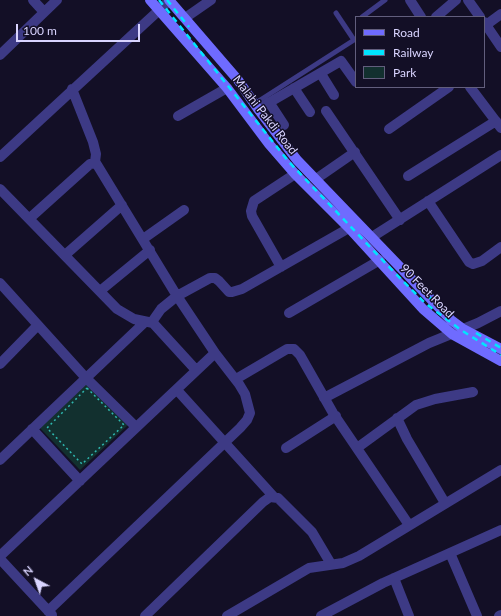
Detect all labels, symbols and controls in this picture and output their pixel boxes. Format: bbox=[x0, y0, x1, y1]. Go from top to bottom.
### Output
scale bar bbox=[18, 16, 142, 42]
legend bbox=[355, 16, 485, 88]
text: 100 m bbox=[23, 23, 57, 38]
text: Road bbox=[393, 25, 420, 40]
text: Railway bbox=[393, 45, 433, 60]
text: Park bbox=[393, 65, 416, 80]
street label: Malahi Pakdi Road bbox=[230, 73, 300, 157]
street label: 90 Feet Road bbox=[397, 261, 457, 321]
north arrow bbox=[16, 560, 56, 600]
text: N bbox=[20, 563, 35, 578]

